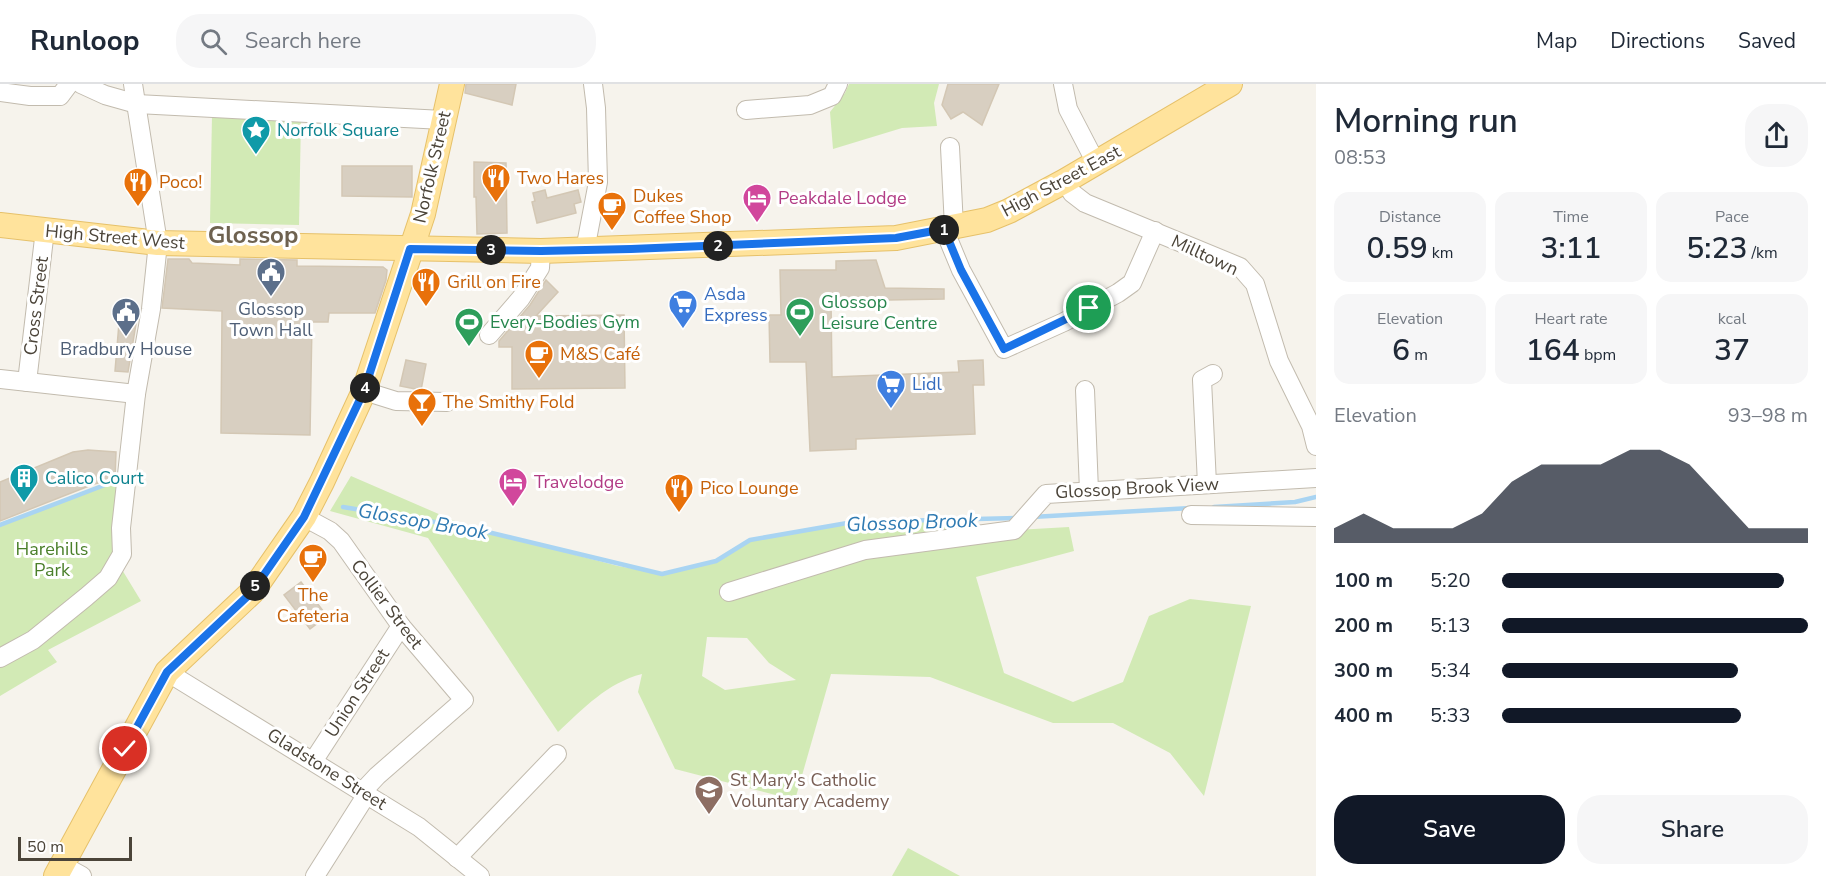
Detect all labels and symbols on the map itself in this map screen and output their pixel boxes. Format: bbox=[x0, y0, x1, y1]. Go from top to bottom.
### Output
street label: Norfolk Street bbox=[407, 108, 457, 225]
place icon: Norfolk Square bbox=[240, 114, 272, 156]
place label: Norfolk Square bbox=[277, 118, 399, 142]
street label: High Street East bbox=[997, 139, 1125, 223]
restaurant icon: Two Hares bbox=[480, 162, 512, 204]
restaurant icon: Poco! bbox=[122, 166, 154, 208]
place label: Two Hares bbox=[517, 166, 604, 190]
place label: Poco! bbox=[159, 170, 202, 194]
hotel icon: Peakdale Lodge bbox=[741, 182, 773, 224]
place label: Dukes Coffee Shop bbox=[633, 184, 731, 229]
place label: Peakdale Lodge bbox=[778, 186, 907, 210]
cafe icon: Dukes Coffee Shop bbox=[596, 190, 628, 232]
pin: 1 bbox=[929, 215, 959, 245]
street label: High Street West bbox=[44, 219, 187, 255]
district label: Glossop bbox=[208, 219, 298, 251]
street label: Milltown bbox=[1168, 229, 1242, 281]
pin: 2 bbox=[703, 231, 733, 261]
pin: 3 bbox=[476, 235, 506, 265]
street label: Cross Street bbox=[18, 254, 54, 357]
public building icon: Glossop Town Hall bbox=[255, 256, 287, 298]
restaurant icon: Grill on Fire bbox=[410, 266, 442, 308]
place label: Grill on Fire bbox=[447, 270, 541, 294]
place label: Asda Express bbox=[704, 282, 768, 327]
pin bbox=[1063, 282, 1114, 333]
supermarket icon: Asda Express bbox=[667, 288, 699, 330]
place label: Glossop Leisure Centre bbox=[821, 290, 937, 335]
public building icon: Bradbury House bbox=[110, 296, 142, 338]
sports icon: Glossop Leisure Centre bbox=[784, 296, 816, 338]
place label: Glossop Town Hall bbox=[229, 297, 313, 342]
sports icon: Every-Bodies Gym bbox=[453, 306, 485, 348]
place label: Every-Bodies Gym bbox=[490, 310, 640, 334]
place label: Bradbury House bbox=[60, 337, 192, 361]
cafe icon: M&S Café bbox=[523, 338, 555, 380]
place label: M&S Café bbox=[560, 342, 640, 366]
supermarket icon: Lidl bbox=[875, 368, 907, 410]
place label: Lidl bbox=[912, 372, 942, 396]
pin: 4 bbox=[350, 373, 380, 403]
bar icon: The Smithy Fold bbox=[406, 386, 438, 428]
place label: The Smithy Fold bbox=[443, 390, 575, 414]
building icon: Calico Court bbox=[8, 462, 40, 504]
place label: Calico Court bbox=[45, 466, 144, 490]
hotel icon: Travelodge bbox=[497, 466, 529, 508]
place label: Travelodge bbox=[534, 470, 624, 494]
restaurant icon: Pico Lounge bbox=[663, 472, 695, 514]
street label: Glossop Brook View bbox=[1054, 472, 1220, 504]
place label: Pico Lounge bbox=[700, 476, 799, 500]
water label: Glossop Brook bbox=[356, 497, 491, 546]
water label: Glossop Brook bbox=[846, 507, 979, 538]
park label: Harehills Park bbox=[16, 537, 88, 582]
cafe icon: The Cafeteria bbox=[297, 542, 329, 584]
street label: Collier Street bbox=[345, 554, 429, 654]
pin: 5 bbox=[240, 571, 270, 601]
place label: The Cafeteria bbox=[277, 583, 349, 628]
street label: Union Street bbox=[319, 643, 395, 742]
pin bbox=[99, 723, 150, 774]
street label: Gladstone Street bbox=[263, 723, 392, 816]
place label: St Mary's Catholic Voluntary Academy bbox=[729, 768, 890, 813]
school or university icon: St Mary's Catholic Voluntary Academy bbox=[693, 774, 725, 816]
scale bar bbox=[18, 834, 132, 862]

